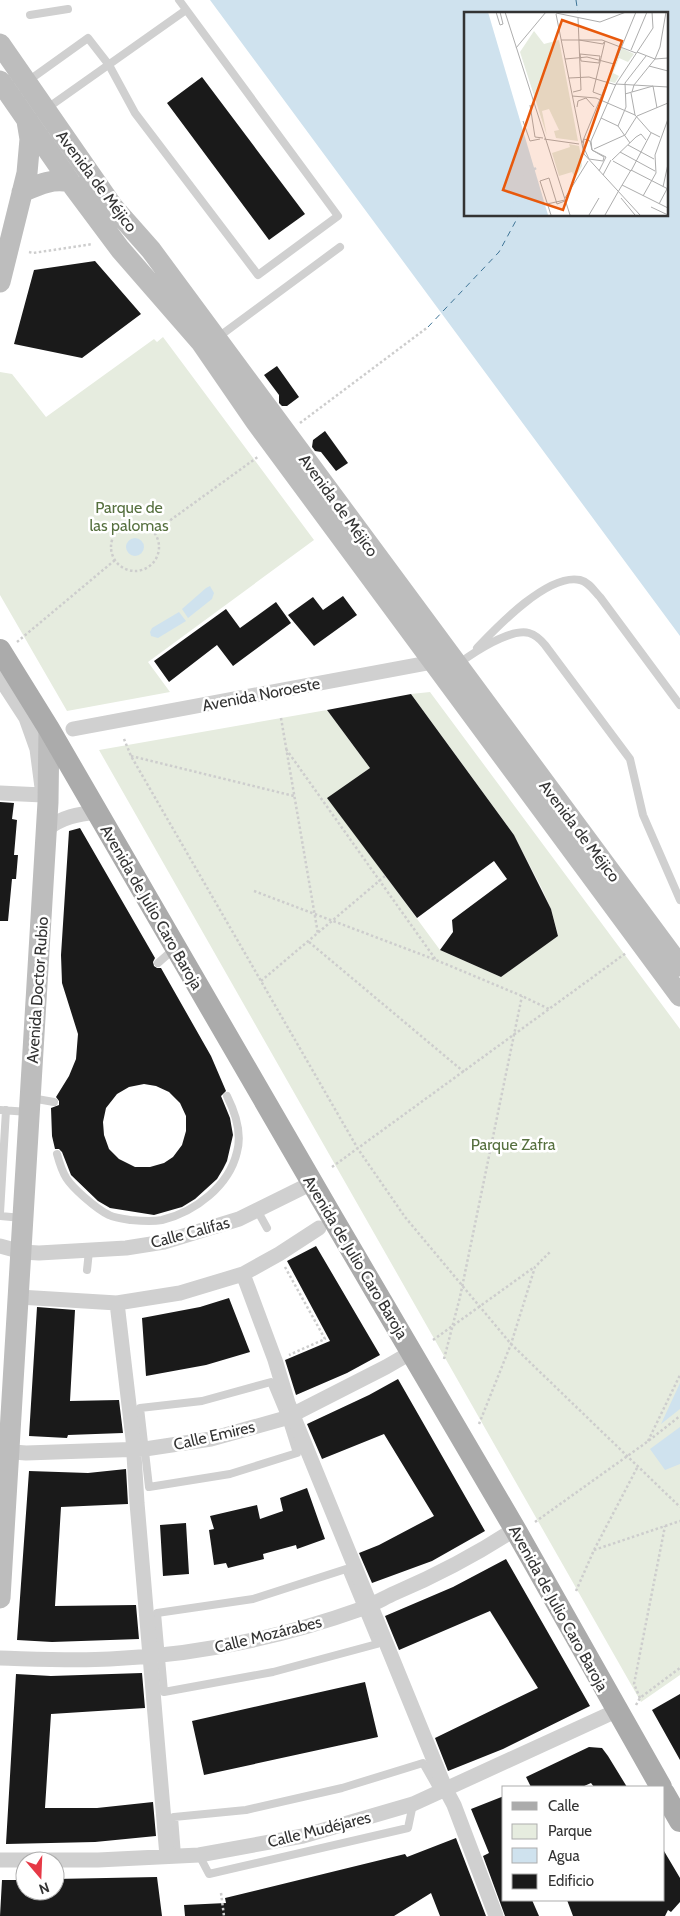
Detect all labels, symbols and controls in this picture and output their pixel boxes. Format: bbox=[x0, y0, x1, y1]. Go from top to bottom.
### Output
inset map bbox=[464, 12, 668, 216]
street label: Avenida de Méjico bbox=[52, 127, 141, 236]
street label: Avenida de Méjico bbox=[295, 450, 382, 560]
park label: Parque de las palomas bbox=[89, 498, 169, 535]
street label: Avenida Noroeste bbox=[201, 674, 322, 715]
street label: Avenida de Méjico bbox=[535, 777, 624, 886]
street label: Avenida de Julio Caro Baroja bbox=[97, 822, 207, 993]
street label: Avenida Doctor Rubio bbox=[23, 916, 52, 1064]
park label: Parque Zafra bbox=[471, 1135, 556, 1154]
street label: Avenida de Julio Caro Baroja bbox=[299, 1172, 412, 1343]
street label: Calle Califas bbox=[149, 1213, 232, 1252]
street label: Calle Emires bbox=[172, 1417, 257, 1454]
street label: Avenida de Julio Caro Baroja bbox=[505, 1522, 612, 1695]
street label: Calle Mozárabes bbox=[213, 1612, 324, 1657]
legend bbox=[502, 1786, 665, 1901]
text: Calle bbox=[548, 1797, 579, 1815]
street label: Calle Mudéjares bbox=[265, 1807, 373, 1852]
text: Parque bbox=[548, 1822, 592, 1840]
text: Agua bbox=[548, 1847, 580, 1865]
north arrow bbox=[15, 1851, 65, 1901]
text: Edificio bbox=[548, 1872, 594, 1890]
text: N bbox=[37, 1878, 52, 1898]

